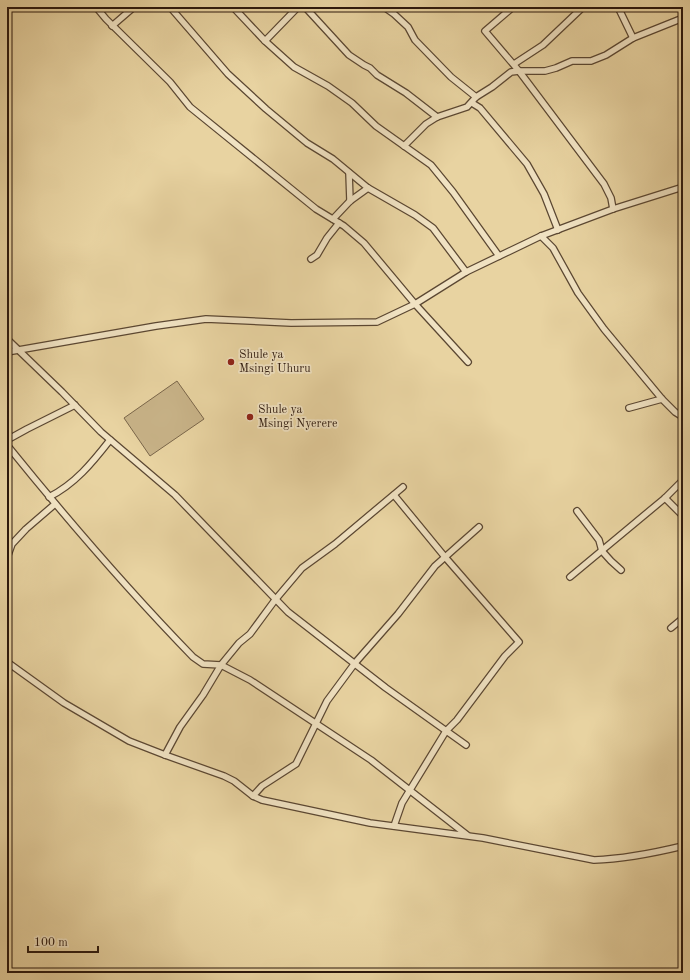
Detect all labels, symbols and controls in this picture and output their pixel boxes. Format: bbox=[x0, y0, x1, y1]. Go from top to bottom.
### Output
place label: Shule ya Msingi Uhuru bbox=[239, 349, 311, 375]
marker: Shule ya Msingi Uhuru bbox=[226, 357, 236, 367]
place label: Shule ya Msingi Nyerere bbox=[258, 404, 338, 430]
marker: Shule ya Msingi Nyerere bbox=[245, 412, 255, 422]
scale bar bbox=[28, 928, 98, 954]
text: 100 m bbox=[34, 937, 68, 949]

